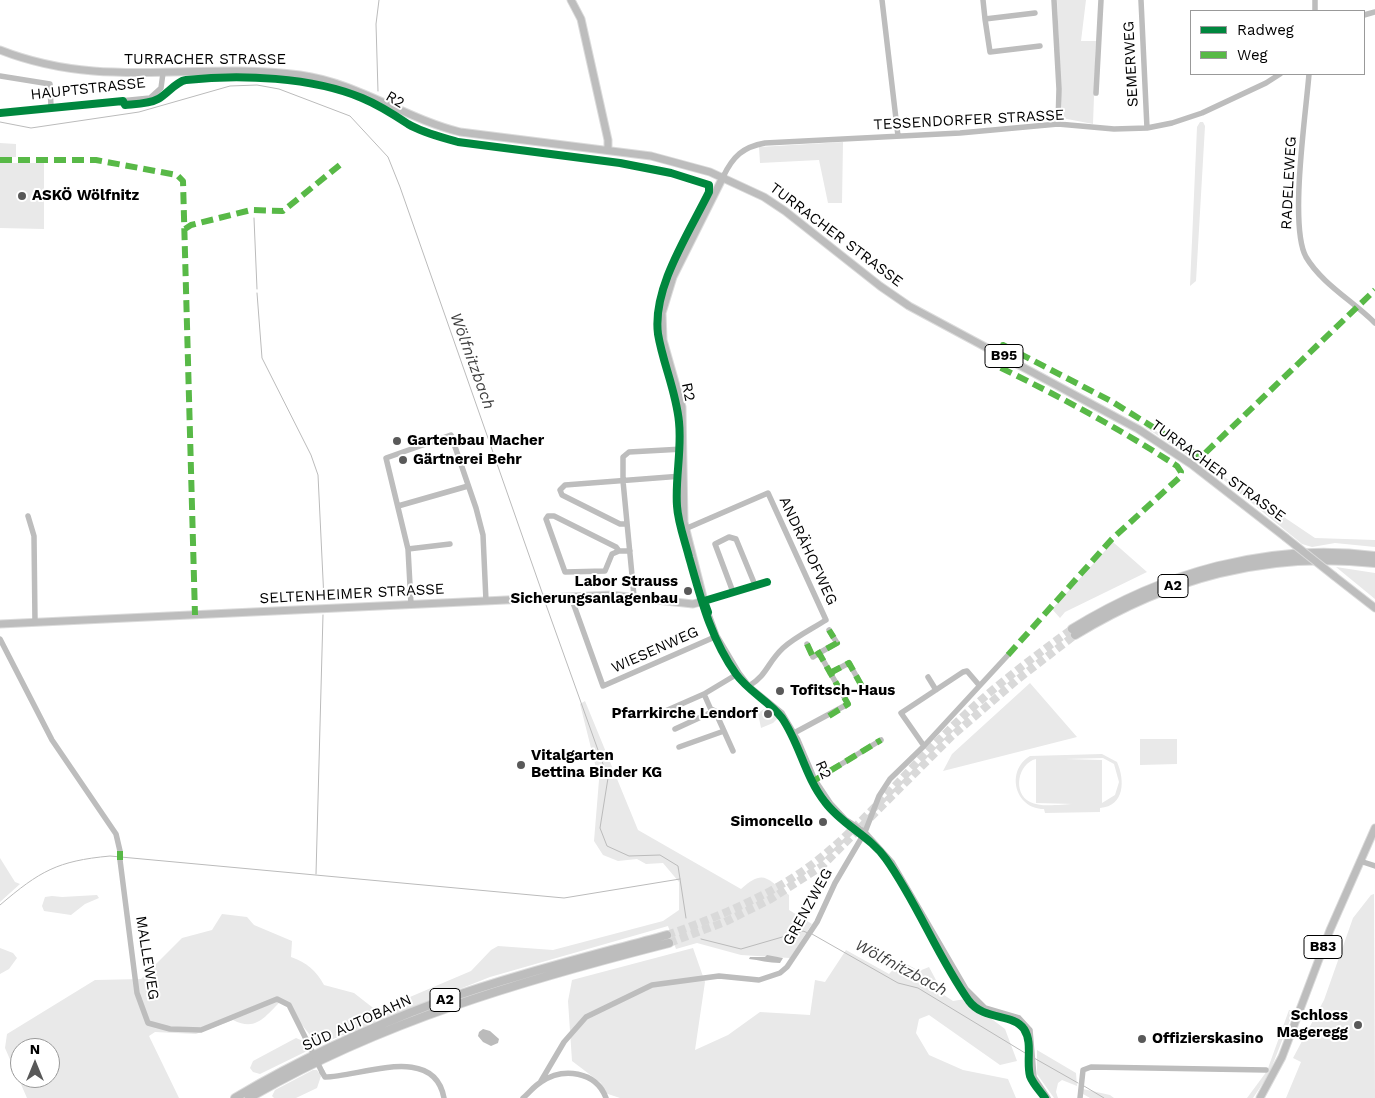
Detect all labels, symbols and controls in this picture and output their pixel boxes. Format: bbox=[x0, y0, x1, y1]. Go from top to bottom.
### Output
legend bbox=[1190, 10, 1365, 75]
street label: SEMERWEG bbox=[1120, 21, 1142, 107]
text: Radweg bbox=[1237, 21, 1294, 39]
text: Weg bbox=[1237, 46, 1268, 64]
street label: TURRACHER STRASSE bbox=[124, 51, 286, 69]
street label: HAUPTSTRASSE bbox=[30, 74, 146, 104]
street label: R2 bbox=[382, 88, 408, 112]
street label: TESSENDORFER STRASSE bbox=[873, 106, 1065, 134]
street label: RADELEWEG bbox=[1278, 136, 1300, 230]
street label: TURRACHER STRASSE bbox=[766, 179, 906, 291]
place label: ASKÖ Wölfnitz bbox=[32, 187, 139, 205]
marker: ASKÖ Wölfnitz bbox=[16, 190, 28, 202]
water label: Wölfnitzbach bbox=[446, 310, 498, 412]
road number: B95 bbox=[985, 344, 1023, 368]
street label: R2 bbox=[677, 381, 699, 403]
street label: TURRACHER STRASSE bbox=[1147, 416, 1289, 526]
place label: Gartenbau Macher bbox=[407, 432, 544, 450]
marker: Gartenbau Macher bbox=[391, 435, 403, 447]
place label: Gärtnerei Behr bbox=[413, 451, 522, 469]
marker: Gärtnerei Behr bbox=[397, 454, 409, 466]
street label: ANDRÄHOFWEG bbox=[775, 494, 841, 608]
place label: Labor Strauss Sicherungsanlagenbau bbox=[511, 573, 678, 608]
road number: A2 bbox=[1158, 574, 1188, 598]
street label: SELTENHEIMER STRASSE bbox=[259, 580, 445, 608]
marker: Labor Strauss Sicherungsanlagenbau bbox=[682, 585, 694, 597]
street label: WIESENWEG bbox=[609, 623, 701, 677]
place label: Tofitsch-Haus bbox=[790, 682, 895, 700]
marker: Tofitsch-Haus bbox=[774, 685, 786, 697]
place label: Pfarrkirche Lendorf bbox=[611, 705, 758, 723]
marker: Pfarrkirche Lendorf bbox=[762, 708, 774, 720]
place label: Vitalgarten Bettina Binder KG bbox=[531, 747, 662, 782]
street label: R2 bbox=[811, 758, 835, 782]
marker: Vitalgarten Bettina Binder KG bbox=[515, 759, 527, 771]
place label: Simoncello bbox=[731, 813, 813, 831]
marker: Simoncello bbox=[817, 816, 829, 828]
street label: GRENZWEG bbox=[779, 865, 837, 949]
street label: MALLEWEG bbox=[131, 915, 163, 1001]
water label: Wölfnitzbach bbox=[852, 936, 950, 1000]
road number: B83 bbox=[1304, 936, 1342, 959]
road number: A2 bbox=[430, 988, 460, 1012]
street label: SÜD AUTOBAHN bbox=[299, 991, 415, 1055]
place label: Schloss Mageregg bbox=[1277, 1007, 1348, 1042]
marker: Schloss Mageregg bbox=[1352, 1019, 1364, 1031]
place label: Offizierskasino bbox=[1152, 1030, 1263, 1048]
marker: Offizierskasino bbox=[1136, 1033, 1148, 1045]
north arrow bbox=[10, 1038, 60, 1088]
text: N bbox=[30, 1041, 40, 1057]

